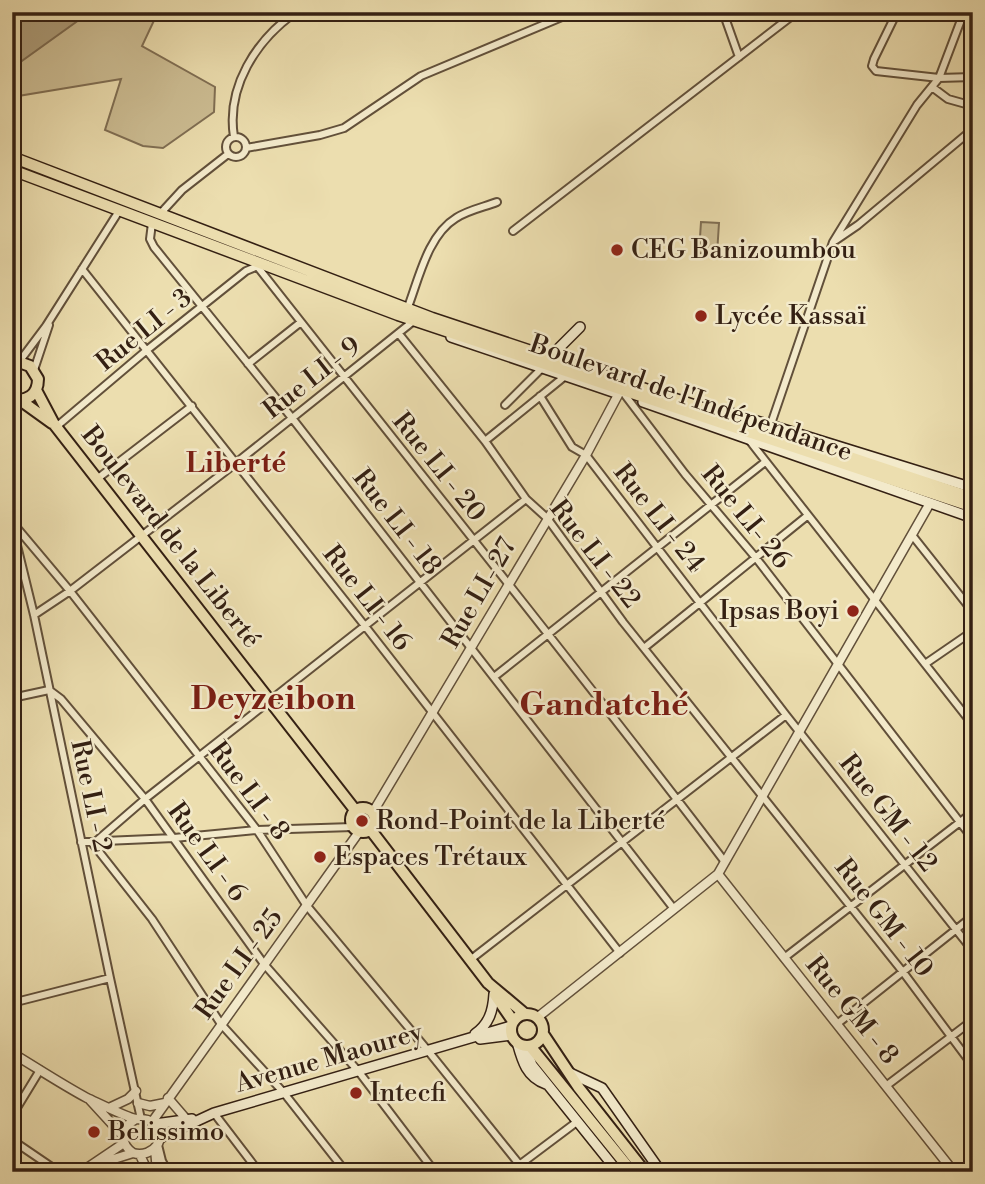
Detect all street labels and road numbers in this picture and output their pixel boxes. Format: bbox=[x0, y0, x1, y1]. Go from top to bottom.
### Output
street label: Rue LI - 3 bbox=[90, 282, 198, 378]
street label: Boulevard de l'Indépendance bbox=[525, 327, 856, 468]
street label: Rue LI - 9 bbox=[257, 330, 367, 426]
street label: Rue LI - 20 bbox=[385, 406, 493, 528]
street label: Boulevard de la Liberté bbox=[74, 419, 268, 654]
street label: Rue LI - 24 bbox=[606, 457, 712, 579]
street label: Rue LI- 26 bbox=[694, 459, 798, 575]
street label: Rue LI - 18 bbox=[346, 463, 448, 581]
street label: Rue LI - 22 bbox=[543, 493, 647, 615]
street label: Rue LI- 27 bbox=[435, 532, 523, 654]
street label: Rue LI - 16 bbox=[316, 539, 418, 657]
street label: Rue LI - 8 bbox=[202, 735, 296, 847]
street label: Rue LI - 2 bbox=[63, 737, 119, 855]
street label: Rue GM - 12 bbox=[832, 748, 944, 878]
street label: Rue LI - 6 bbox=[160, 796, 254, 908]
street label: Rue GM - 10 bbox=[828, 852, 940, 984]
street label: Rue LI - 25 bbox=[188, 903, 290, 1025]
street label: Rue GM - 8 bbox=[799, 949, 905, 1071]
street label: Avenue Maourey bbox=[231, 1016, 427, 1100]

